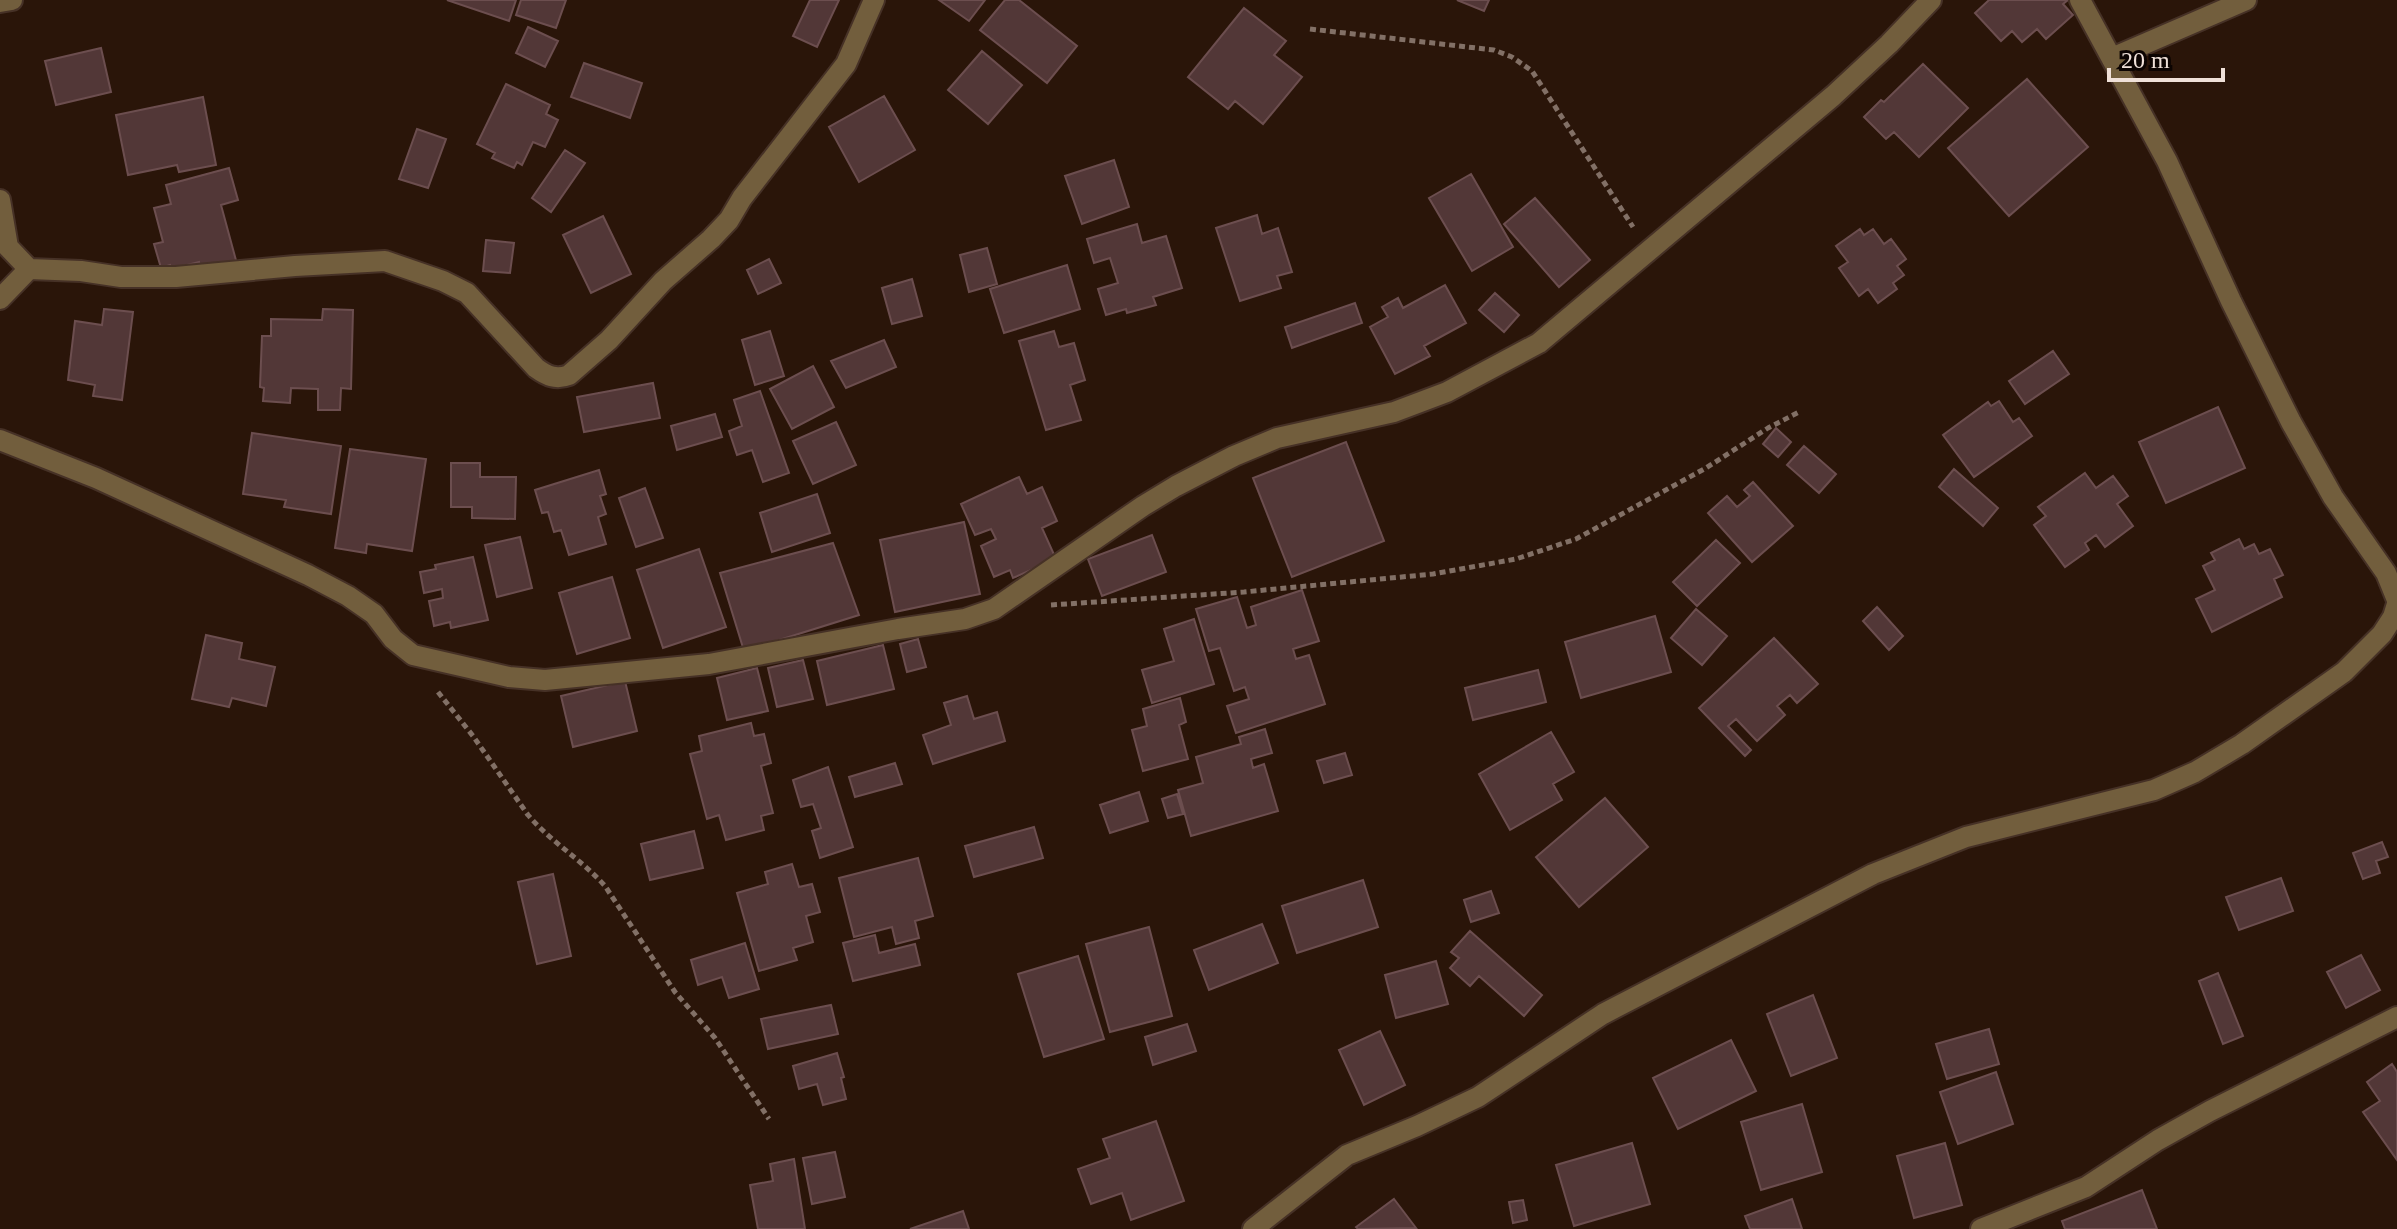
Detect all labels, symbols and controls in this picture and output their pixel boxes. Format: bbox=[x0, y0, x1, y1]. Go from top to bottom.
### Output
scale bar bbox=[2109, 32, 2223, 82]
text: 20 m bbox=[2121, 47, 2170, 73]

